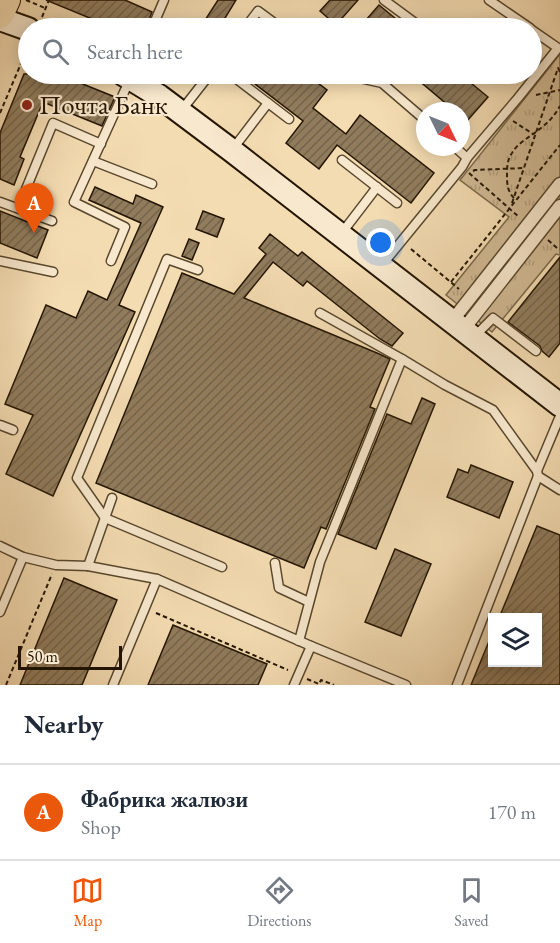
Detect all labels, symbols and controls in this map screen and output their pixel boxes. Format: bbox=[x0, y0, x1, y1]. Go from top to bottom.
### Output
search box bbox=[18, 18, 542, 84]
icon: search bbox=[39, 35, 72, 68]
text: Search here bbox=[87, 37, 182, 66]
place label: Почта Банк bbox=[39, 87, 168, 122]
marker: Почта Банк bbox=[20, 98, 34, 112]
north arrow bbox=[416, 102, 470, 156]
pin: A bbox=[15, 184, 54, 233]
your location bbox=[366, 228, 395, 257]
map controls bbox=[488, 613, 542, 667]
button: layers bbox=[488, 613, 542, 667]
scale bar bbox=[18, 643, 122, 670]
text: 50 m bbox=[27, 646, 58, 667]
text: Nearby bbox=[24, 707, 104, 741]
text: Фабрика жалюзи bbox=[81, 785, 248, 814]
text: A bbox=[36, 799, 51, 825]
text: 170 m bbox=[488, 799, 536, 825]
text: Shop bbox=[81, 814, 121, 840]
tab: Map bbox=[71, 874, 104, 931]
tab: Directions bbox=[247, 874, 312, 931]
tab: Saved bbox=[454, 874, 489, 931]

